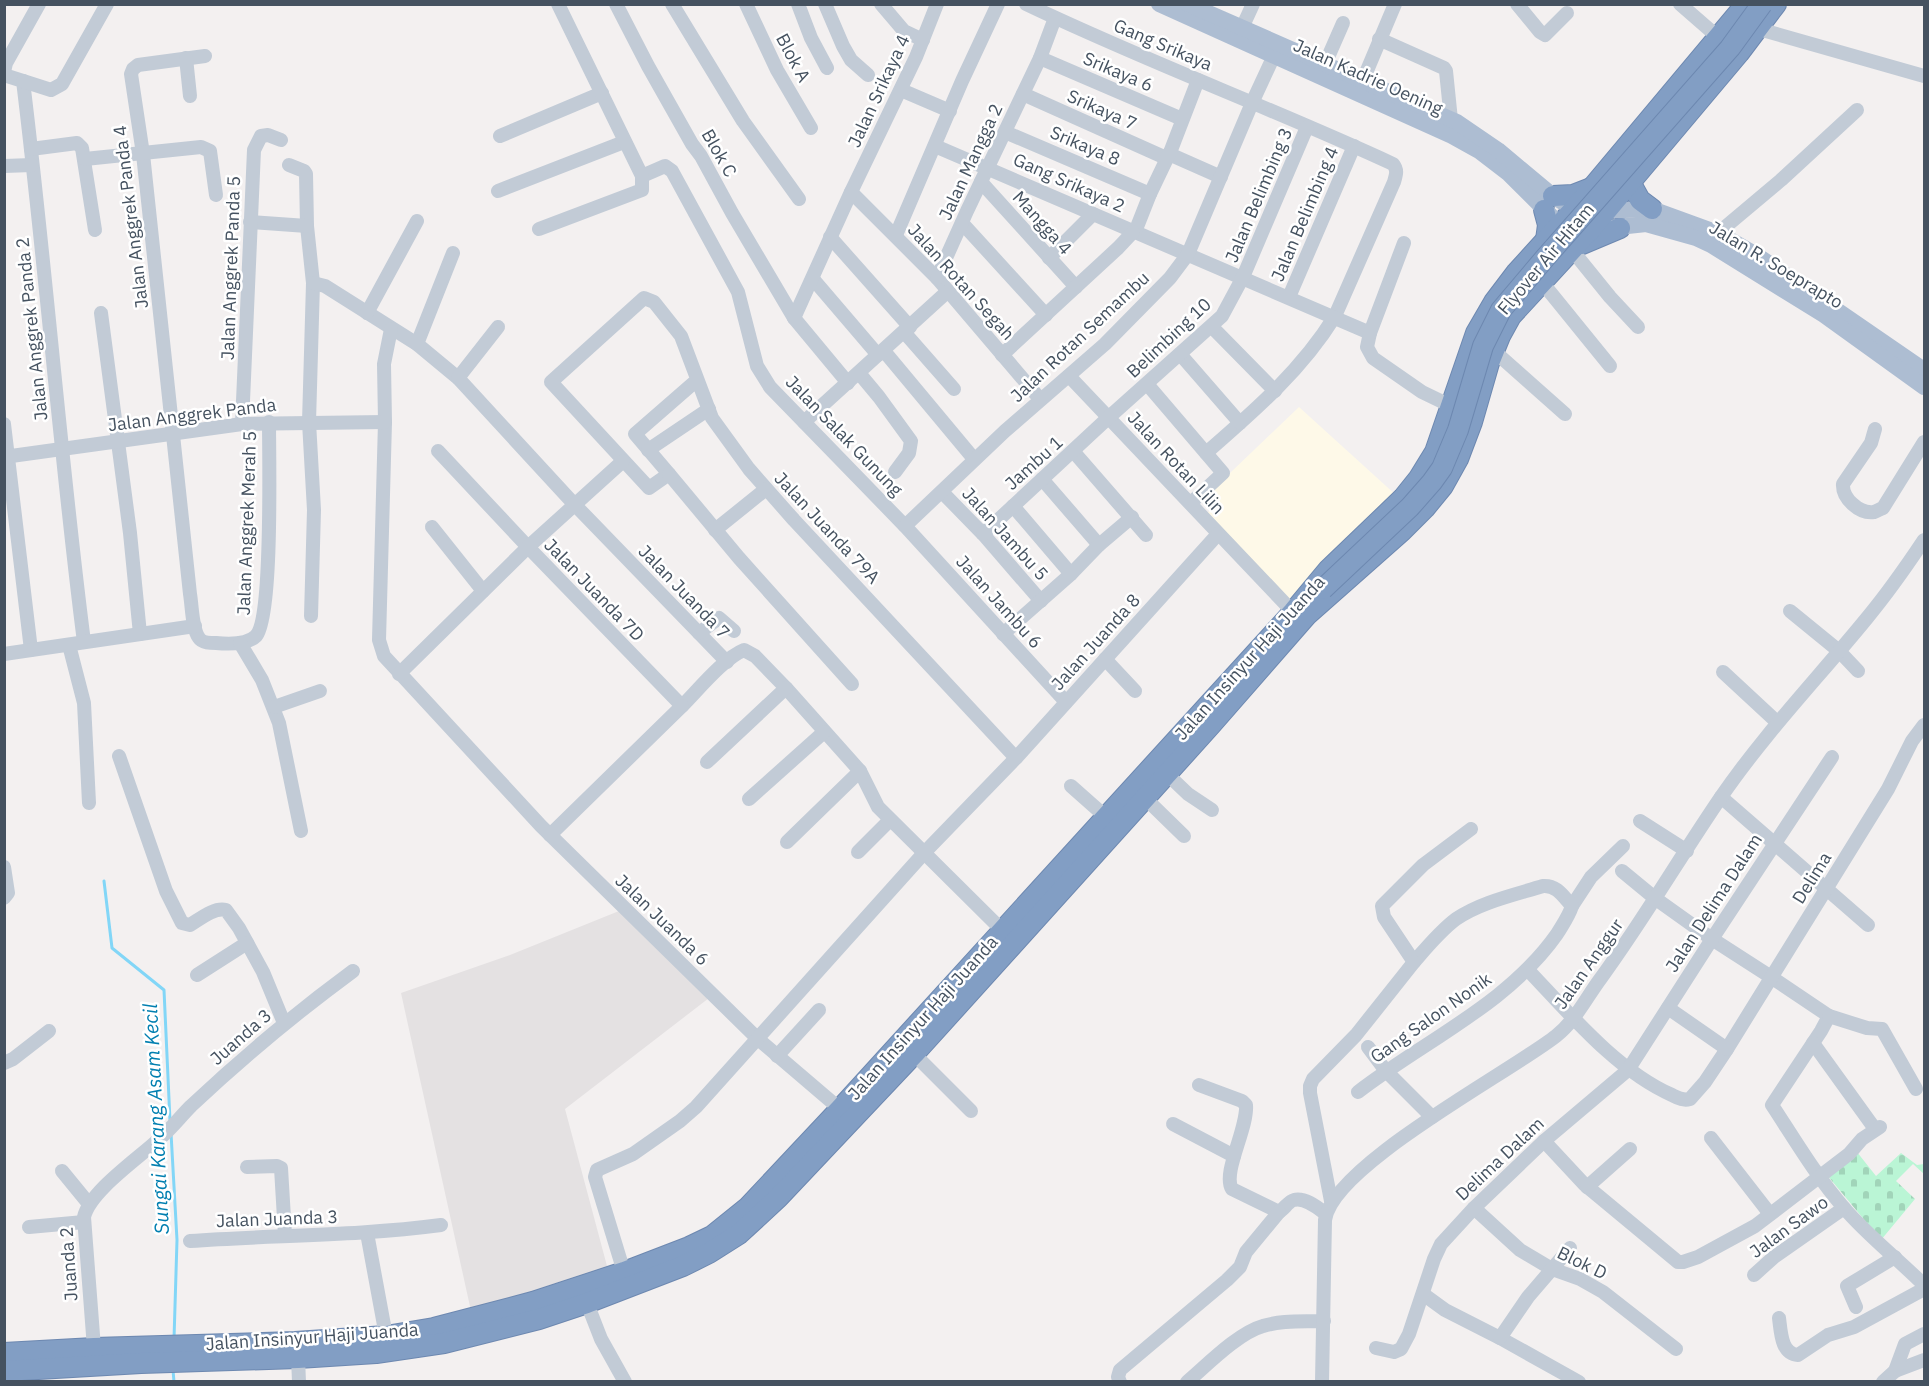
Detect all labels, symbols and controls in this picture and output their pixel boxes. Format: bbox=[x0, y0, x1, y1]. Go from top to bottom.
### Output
street label: Gang Srikaya bbox=[1110, 13, 1216, 76]
street label: Blok A bbox=[771, 29, 816, 87]
street label: Jalan Srikaya 4 bbox=[842, 31, 915, 151]
street label: Jalan Kadrie Oening bbox=[1290, 33, 1447, 120]
street label: Srikaya 6 bbox=[1080, 47, 1157, 97]
street label: Srikaya 7 bbox=[1064, 84, 1141, 135]
street label: Jalan Mangga 2 bbox=[934, 100, 1008, 224]
street label: Srikaya 8 bbox=[1047, 121, 1124, 171]
street label: Jalan Anggrek Panda 4 bbox=[108, 124, 153, 310]
street label: Jalan Belimbing 3 bbox=[1220, 124, 1297, 266]
street label: Blok C bbox=[697, 125, 742, 181]
street label: Jalan Belimbing 4 bbox=[1266, 143, 1343, 285]
street label: Gang Srikaya 2 bbox=[1010, 148, 1129, 217]
street label: Jalan Anggrek Panda 5 bbox=[216, 175, 245, 361]
street label: Mangga 4 bbox=[1008, 186, 1077, 260]
street label: Flyover Air Hitam bbox=[1492, 198, 1599, 319]
street label: Jalan R. Soeprapto bbox=[1705, 216, 1847, 314]
street label: Jalan Rotan Segah bbox=[903, 219, 1020, 345]
street label: Jalan Anggrek Panda 2 bbox=[10, 236, 53, 422]
street label: Jalan Rotan Semambu bbox=[1005, 266, 1154, 407]
street label: Belimbing 10 bbox=[1122, 293, 1216, 383]
street label: Jalan Salak Gunung bbox=[781, 370, 908, 501]
street label: Jalan Anggrek Panda bbox=[107, 393, 278, 436]
street label: Jalan Rotan Lilin bbox=[1123, 406, 1230, 519]
street label: Jalan Anggrek Merah 5 bbox=[232, 430, 261, 616]
street label: Jambu 1 bbox=[1000, 431, 1067, 495]
street label: Jalan Juanda 79A bbox=[770, 467, 885, 589]
street label: Jalan Jambu 5 bbox=[957, 482, 1053, 585]
street label: Jalan Juanda 7D bbox=[539, 533, 649, 646]
street label: Jalan Juanda 7 bbox=[634, 540, 735, 644]
street label: Jalan Jambu 6 bbox=[951, 550, 1047, 653]
street label: Jalan Insinyur Haji Juanda bbox=[1170, 570, 1330, 745]
street label: Jalan Juanda 8 bbox=[1046, 589, 1145, 695]
street label: Jalan Delima Dalam bbox=[1660, 829, 1767, 976]
street label: Delima bbox=[1787, 847, 1837, 908]
street label: Jalan Juanda 6 bbox=[610, 869, 714, 970]
street label: Jalan Anggur bbox=[1549, 914, 1628, 1013]
street label: Jalan Insinyur Haji Juanda bbox=[843, 930, 1003, 1105]
street label: Gang Salon Nonik bbox=[1366, 967, 1496, 1068]
water label: Sungai Karang Asam Kecil bbox=[136, 1002, 175, 1235]
street label: Juanda 3 bbox=[205, 1004, 276, 1070]
street label: Delima Dalam bbox=[1451, 1112, 1549, 1206]
street label: Jalan Sawo bbox=[1745, 1190, 1833, 1263]
street label: Jalan Juanda 3 bbox=[216, 1205, 338, 1232]
street label: Juanda 2 bbox=[54, 1226, 83, 1302]
street label: Blok D bbox=[1554, 1241, 1611, 1284]
street label: Jalan Insinyur Haji Juanda bbox=[205, 1318, 420, 1355]

